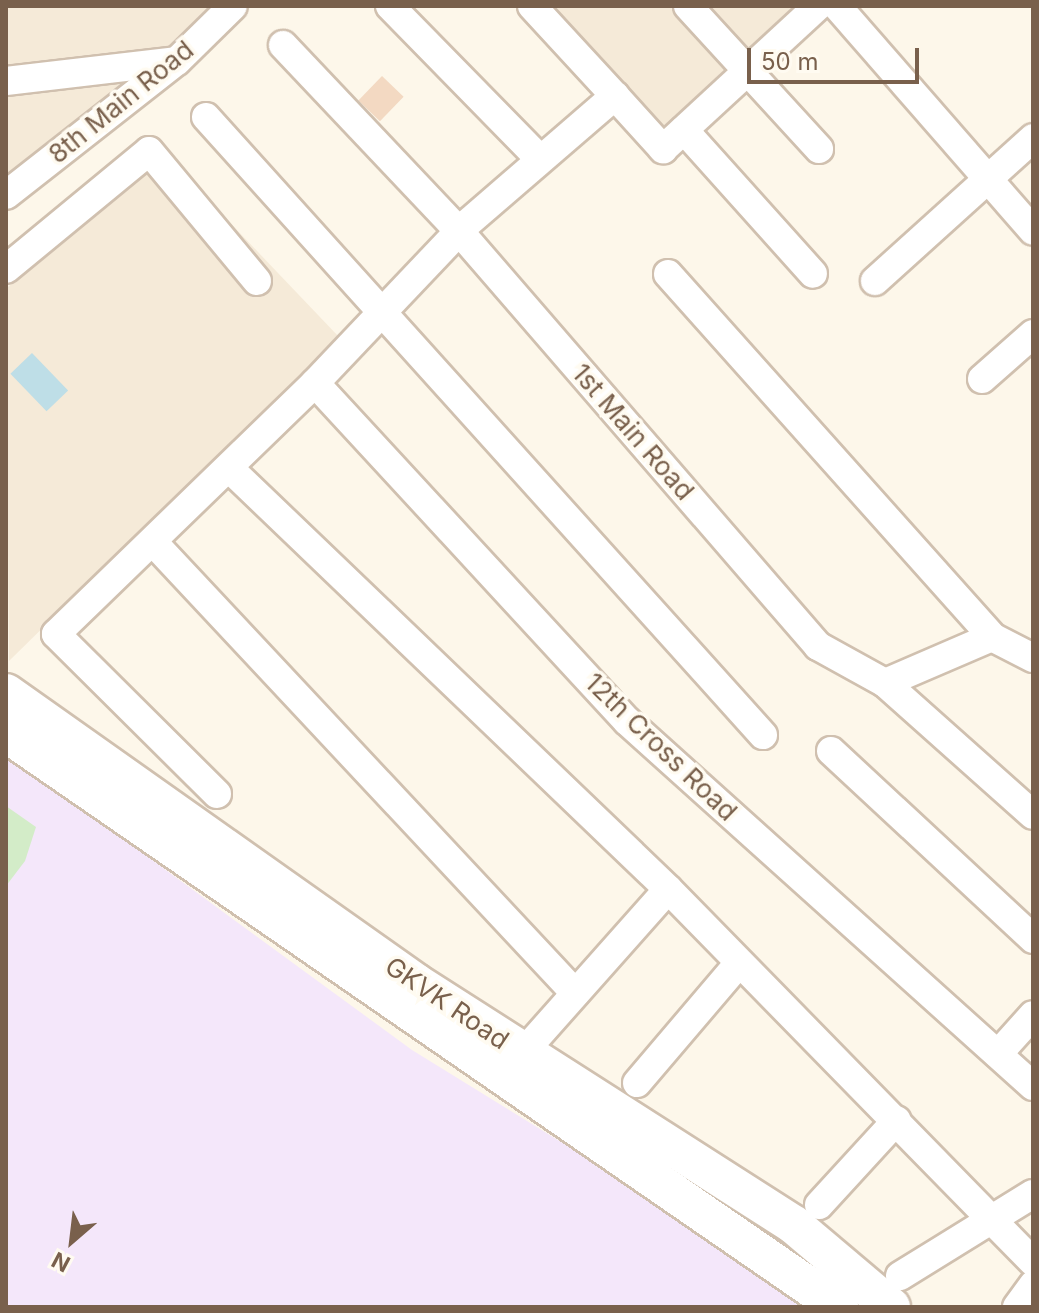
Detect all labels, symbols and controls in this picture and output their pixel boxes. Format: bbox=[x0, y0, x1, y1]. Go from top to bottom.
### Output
scale bar bbox=[751, 32, 923, 82]
street label: 8th Main Road bbox=[42, 34, 200, 170]
text: 50 m bbox=[761, 47, 819, 76]
street label: 1st Main Road bbox=[565, 358, 701, 506]
street label: 12th Cross Road bbox=[579, 667, 743, 827]
street label: GKVK Road bbox=[379, 950, 515, 1056]
north arrow bbox=[32, 1201, 112, 1281]
text: N bbox=[47, 1247, 74, 1278]

